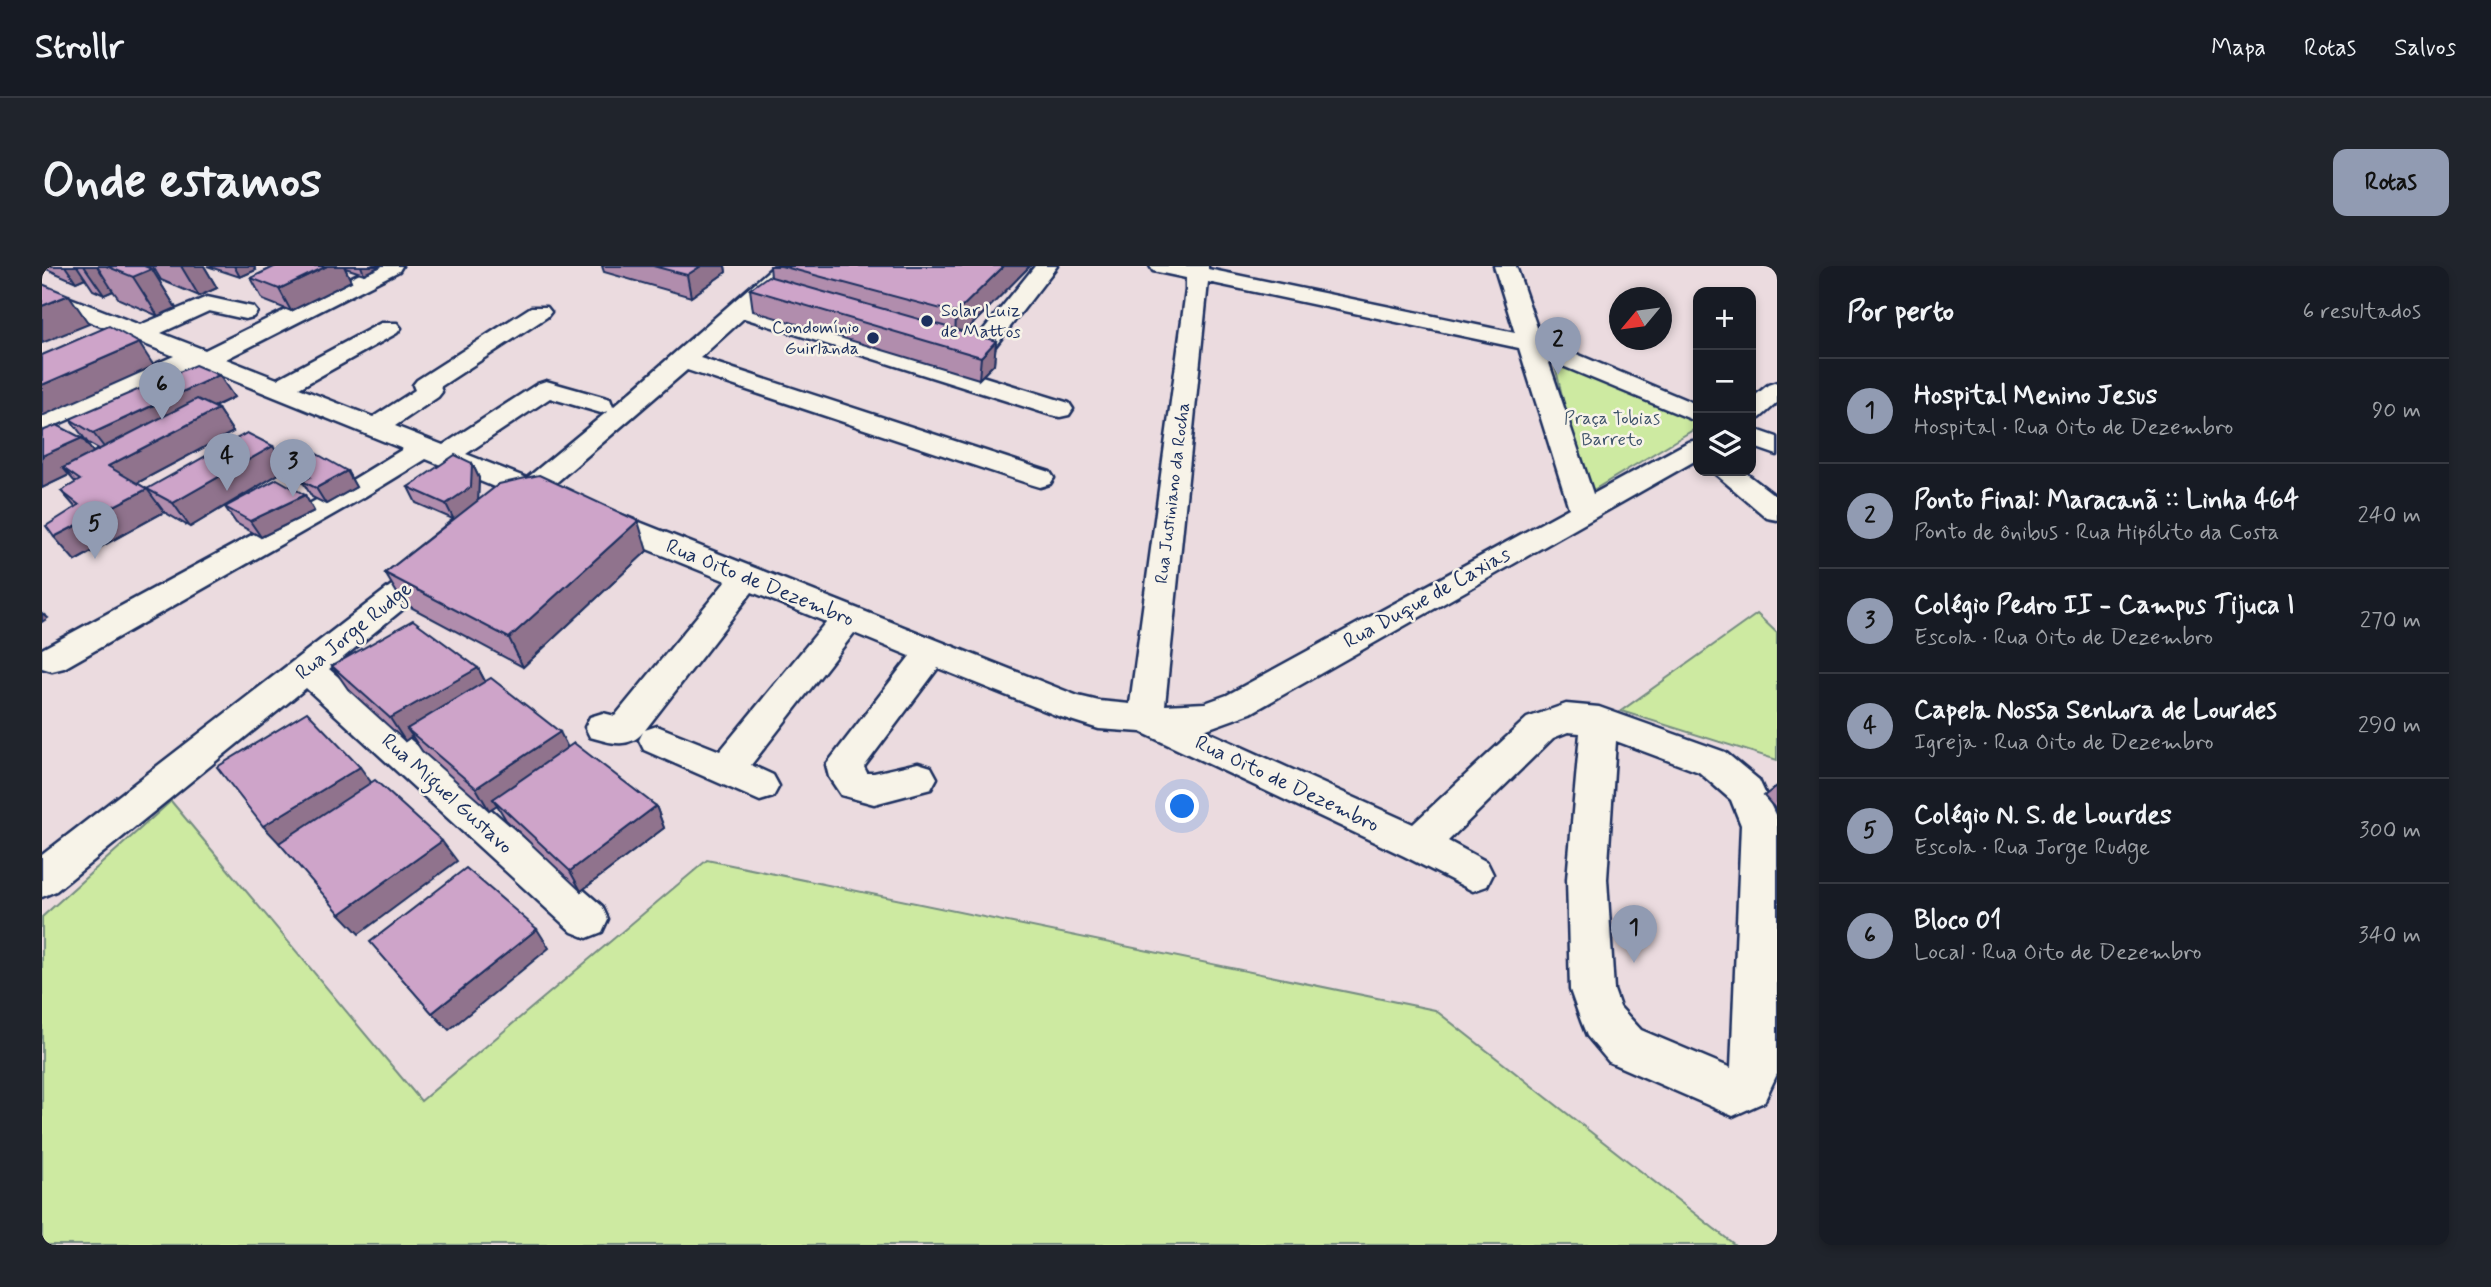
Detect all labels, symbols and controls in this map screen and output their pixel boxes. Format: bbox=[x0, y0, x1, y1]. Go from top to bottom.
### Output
text: Strollr bbox=[35, 26, 124, 70]
text: Mapa bbox=[2211, 33, 2266, 64]
text: Rotas bbox=[2304, 33, 2356, 64]
text: Salvos bbox=[2394, 33, 2456, 64]
button: Rotas bbox=[2333, 149, 2449, 216]
text: Onde estamos bbox=[42, 150, 322, 215]
north arrow bbox=[1609, 287, 1672, 350]
map controls bbox=[1693, 287, 1756, 476]
button: + bbox=[1693, 287, 1756, 350]
text: Por perto bbox=[1847, 292, 1954, 331]
text: 6 resultados bbox=[2303, 297, 2421, 327]
place label: Solar Luiz de Mattos bbox=[941, 299, 1021, 344]
marker: Solar Luiz de Mattos bbox=[919, 313, 935, 329]
place label: Condomínio Guirlanda bbox=[772, 316, 859, 361]
pin: 2 bbox=[1535, 317, 1581, 375]
marker: Condomínio Guirlanda bbox=[865, 330, 881, 346]
button: − bbox=[1693, 350, 1756, 413]
pin: 6 bbox=[139, 362, 185, 420]
text: Hospital Menino Jesus bbox=[1914, 379, 2157, 413]
text: 1 bbox=[1865, 396, 1875, 426]
text: 90 m bbox=[2372, 396, 2421, 426]
street label: Rua Justiniano da Rocha bbox=[1150, 401, 1196, 585]
park label: Praça Tobias Barreto bbox=[1564, 407, 1660, 452]
button: layers bbox=[1693, 413, 1756, 476]
text: Hospital · Rua Oito de Dezembro bbox=[1914, 413, 2233, 443]
pin: 4 bbox=[204, 433, 250, 491]
pin: 3 bbox=[270, 439, 316, 497]
text: Ponto Final: Maracanã :: Linha 464 bbox=[1914, 484, 2299, 518]
pin: 5 bbox=[72, 501, 118, 559]
text: 2 bbox=[1864, 501, 1876, 531]
text: 240 m bbox=[2357, 501, 2421, 531]
text: Ponto de ônibus · Rua Hipólito da Costa bbox=[1914, 518, 2279, 548]
street label: Rua Oito de Dezembro bbox=[662, 532, 858, 634]
street label: Rua Duque de Caxias bbox=[1339, 540, 1515, 656]
street label: Rua Jorge Rudge bbox=[290, 575, 419, 688]
text: Colégio Pedro II - Campus Tijuca I bbox=[1914, 589, 2295, 623]
text: 3 bbox=[1865, 606, 1875, 636]
text: 270 m bbox=[2360, 606, 2421, 636]
text: Escola · Rua Oito de Dezembro bbox=[1914, 623, 2213, 653]
text: Capela Nossa Senhora de Lourdes bbox=[1914, 694, 2277, 728]
text: 4 bbox=[1863, 711, 1877, 741]
text: 290 m bbox=[2358, 711, 2421, 741]
street label: Rua Miguel Gustavo bbox=[374, 727, 519, 862]
text: Igreja · Rua Oito de Dezembro bbox=[1914, 728, 2213, 758]
street label: Rua Oito de Dezembro bbox=[1190, 729, 1384, 839]
your location bbox=[1165, 789, 1199, 823]
text: Colégio N. S. de Lourdes bbox=[1914, 799, 2172, 833]
text: 5 bbox=[1863, 816, 1877, 846]
text: 300 m bbox=[2359, 816, 2421, 846]
text: Escola · Rua Jorge Rudge bbox=[1914, 833, 2150, 863]
text: Bloco 01 bbox=[1914, 904, 2001, 938]
pin: 1 bbox=[1611, 905, 1657, 963]
text: 6 bbox=[1864, 921, 1876, 951]
text: 340 m bbox=[2358, 921, 2421, 951]
text: Local · Rua Oito de Dezembro bbox=[1914, 938, 2202, 968]

